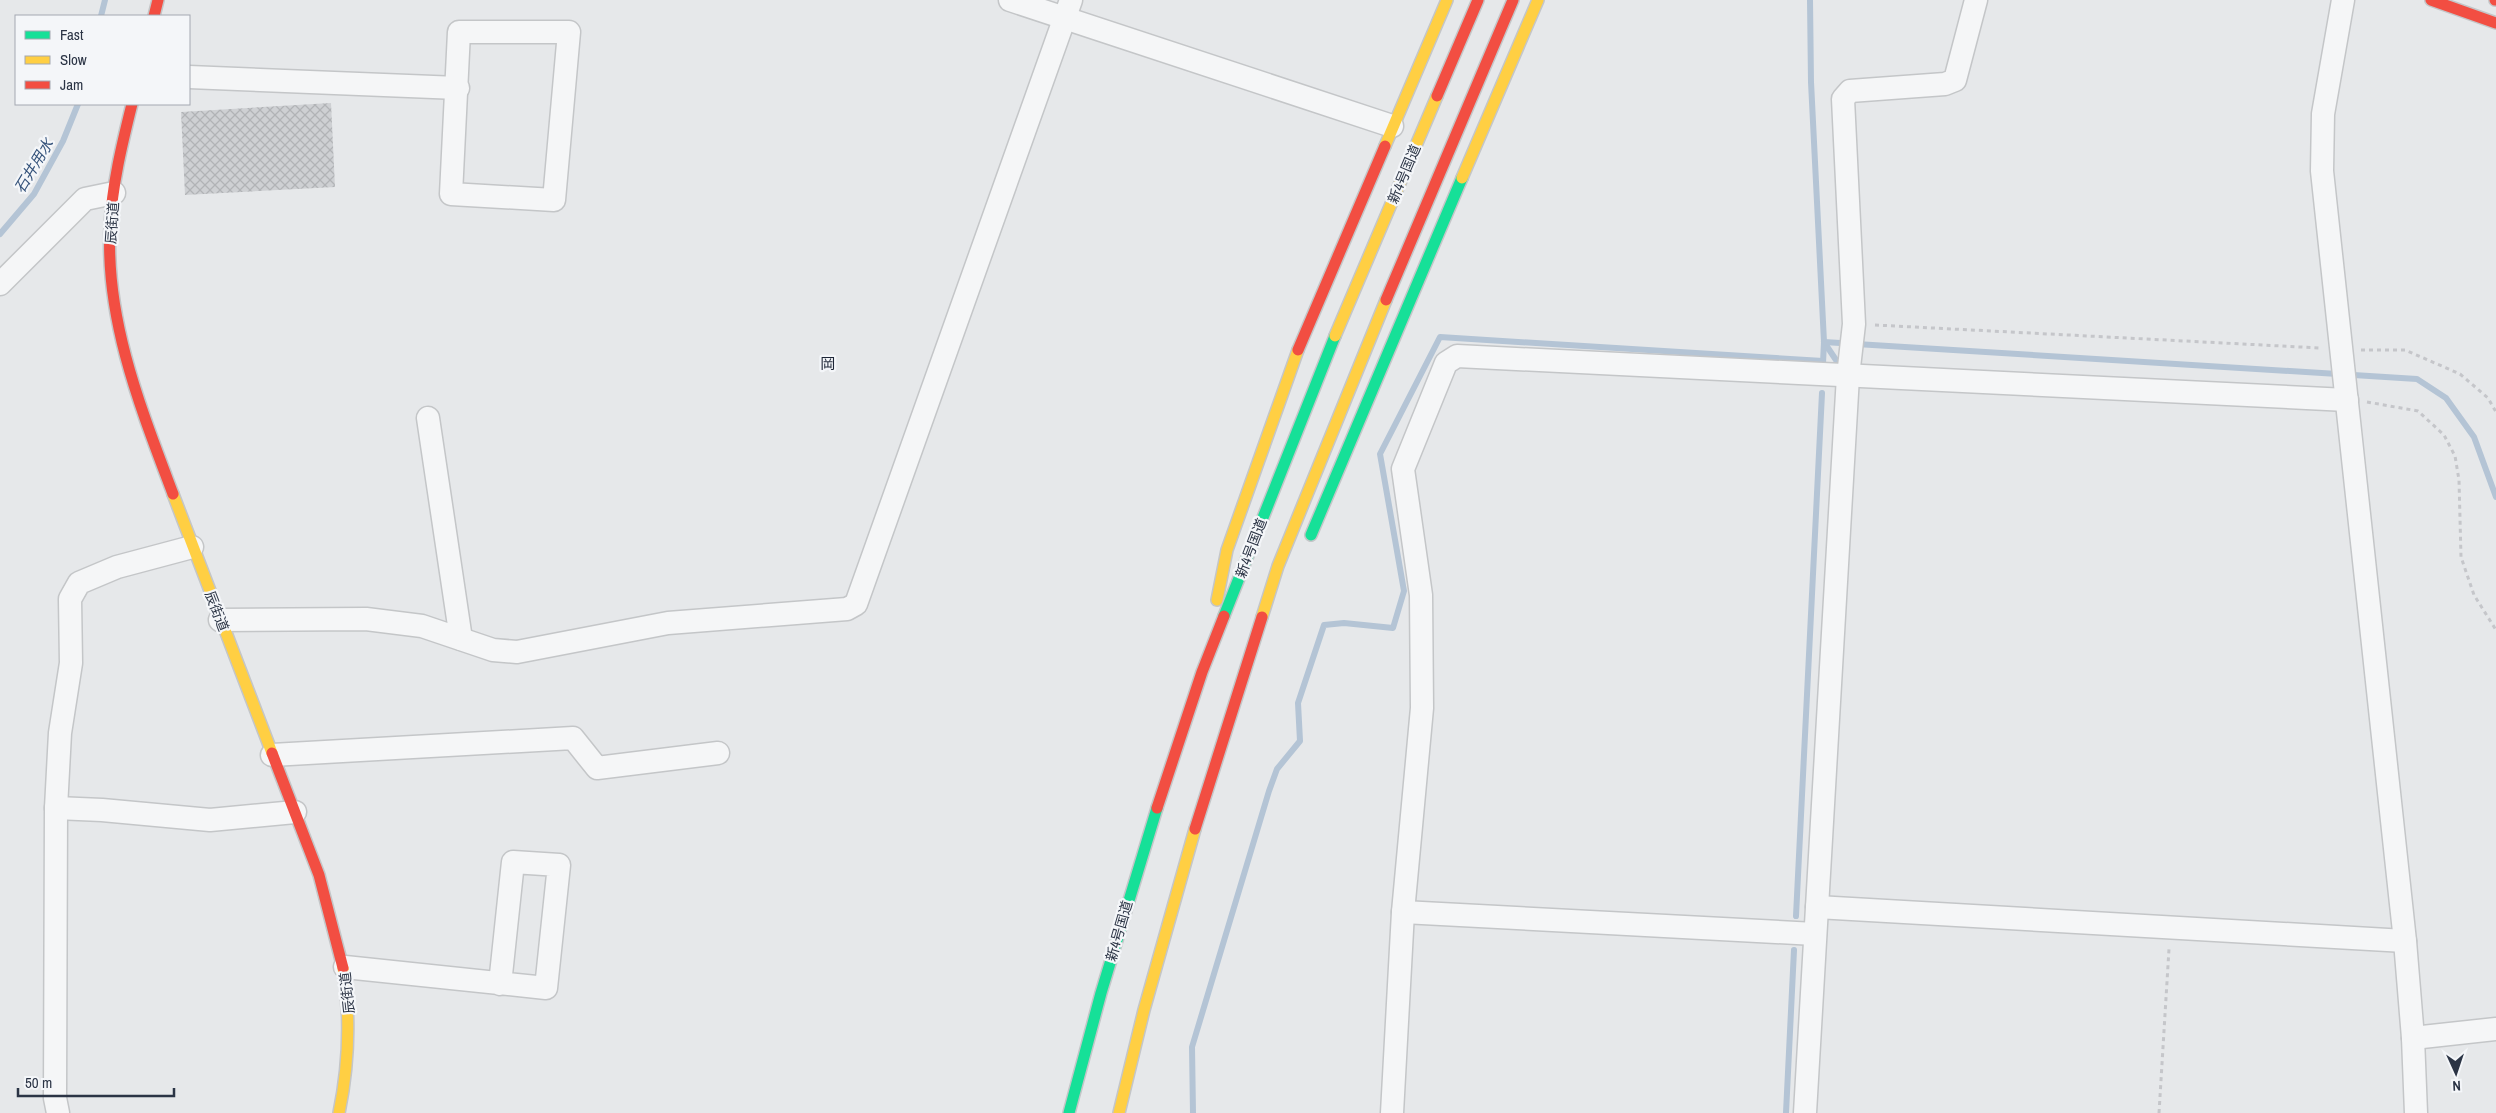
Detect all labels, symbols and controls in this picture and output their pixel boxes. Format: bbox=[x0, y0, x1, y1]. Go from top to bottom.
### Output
legend bbox=[15, 15, 190, 105]
text: Fast bbox=[60, 24, 84, 45]
text: Slow bbox=[60, 49, 87, 70]
text: Jam bbox=[60, 74, 83, 95]
water label: 石井用水 bbox=[9, 133, 59, 197]
street label: 新4号国道 bbox=[1384, 142, 1424, 206]
street label: 辰街道 bbox=[102, 201, 122, 245]
district label: 岡 bbox=[820, 353, 836, 374]
street label: 新4号国道 bbox=[1231, 516, 1271, 580]
street label: 辰街道 bbox=[201, 588, 233, 634]
street label: 新4号国道 bbox=[1102, 899, 1136, 963]
street label: 辰街道 bbox=[336, 971, 358, 1015]
north arrow bbox=[2431, 1048, 2481, 1098]
scale bar bbox=[18, 1066, 174, 1098]
text: 50 m bbox=[25, 1072, 52, 1093]
text: N bbox=[2452, 1077, 2461, 1095]

